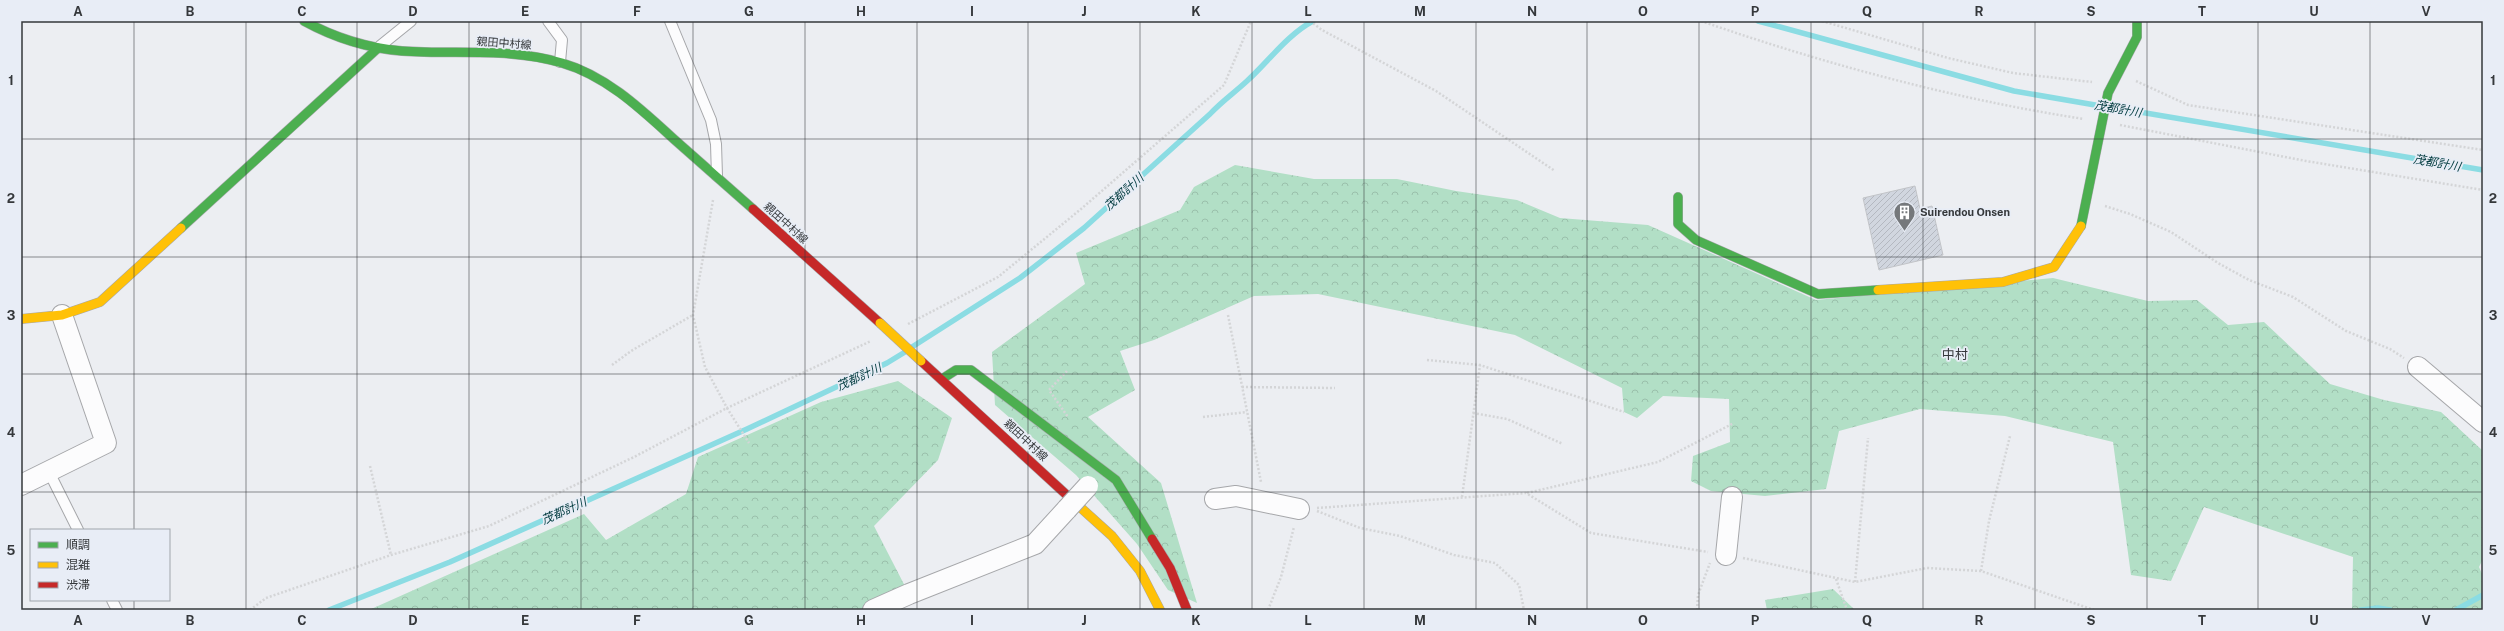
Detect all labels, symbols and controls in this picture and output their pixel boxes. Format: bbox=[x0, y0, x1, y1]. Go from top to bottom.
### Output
text: A bbox=[73, 4, 83, 19]
text: B bbox=[186, 4, 195, 19]
text: C bbox=[297, 4, 307, 19]
text: D bbox=[408, 4, 418, 19]
text: E bbox=[521, 4, 529, 19]
text: F bbox=[633, 4, 641, 19]
text: G bbox=[744, 4, 754, 19]
text: H bbox=[856, 4, 866, 19]
text: I bbox=[970, 4, 974, 19]
text: J bbox=[1081, 4, 1087, 19]
text: K bbox=[1191, 4, 1201, 19]
text: L bbox=[1304, 4, 1312, 19]
text: M bbox=[1414, 4, 1426, 19]
text: N bbox=[1527, 4, 1537, 19]
text: O bbox=[1638, 4, 1648, 19]
text: P bbox=[1751, 4, 1760, 19]
text: Q bbox=[1862, 4, 1872, 19]
text: R bbox=[1974, 4, 1984, 19]
text: S bbox=[2087, 4, 2096, 19]
text: T bbox=[2198, 4, 2206, 19]
text: U bbox=[2309, 4, 2319, 19]
text: V bbox=[2421, 4, 2431, 19]
street label: 親田中村線 bbox=[476, 35, 532, 51]
text: 1 bbox=[8, 73, 14, 88]
text: 1 bbox=[2490, 73, 2496, 88]
water label: 茂都計川 bbox=[2093, 98, 2145, 120]
water label: 茂都計川 bbox=[2412, 152, 2464, 174]
water label: 茂都計川 bbox=[1101, 169, 1148, 213]
text: 2 bbox=[7, 191, 15, 206]
text: 2 bbox=[2489, 191, 2497, 206]
building icon: Suirendou Onsen bbox=[1891, 199, 1917, 232]
street label: 親田中村線 bbox=[762, 200, 810, 246]
place label: Suirendou Onsen bbox=[1920, 206, 2010, 218]
text: 3 bbox=[7, 308, 16, 323]
text: 3 bbox=[2489, 308, 2498, 323]
district label: 中村 bbox=[1942, 347, 1968, 362]
water label: 茂都計川 bbox=[834, 360, 886, 393]
street label: 親田中村線 bbox=[1002, 417, 1050, 463]
text: 4 bbox=[7, 425, 16, 440]
text: 4 bbox=[2489, 425, 2498, 440]
water label: 茂都計川 bbox=[539, 494, 591, 527]
legend bbox=[30, 529, 170, 601]
text: 順調 bbox=[66, 538, 90, 552]
text: 5 bbox=[7, 543, 16, 558]
text: 5 bbox=[2489, 543, 2498, 558]
text: 混雑 bbox=[66, 558, 90, 572]
text: 渋滞 bbox=[66, 578, 90, 592]
text: A bbox=[73, 613, 83, 628]
text: B bbox=[186, 613, 195, 628]
text: C bbox=[297, 613, 307, 628]
text: D bbox=[408, 613, 418, 628]
text: E bbox=[521, 613, 529, 628]
text: F bbox=[633, 613, 641, 628]
text: G bbox=[744, 613, 754, 628]
text: H bbox=[856, 613, 866, 628]
text: I bbox=[970, 613, 974, 628]
text: J bbox=[1081, 613, 1087, 628]
text: K bbox=[1191, 613, 1201, 628]
text: L bbox=[1304, 613, 1312, 628]
text: M bbox=[1414, 613, 1426, 628]
text: N bbox=[1527, 613, 1537, 628]
text: O bbox=[1638, 613, 1648, 628]
text: P bbox=[1751, 613, 1760, 628]
text: Q bbox=[1862, 613, 1872, 628]
text: R bbox=[1974, 613, 1984, 628]
text: S bbox=[2087, 613, 2096, 628]
text: T bbox=[2198, 613, 2206, 628]
text: U bbox=[2309, 613, 2319, 628]
text: V bbox=[2421, 613, 2431, 628]

